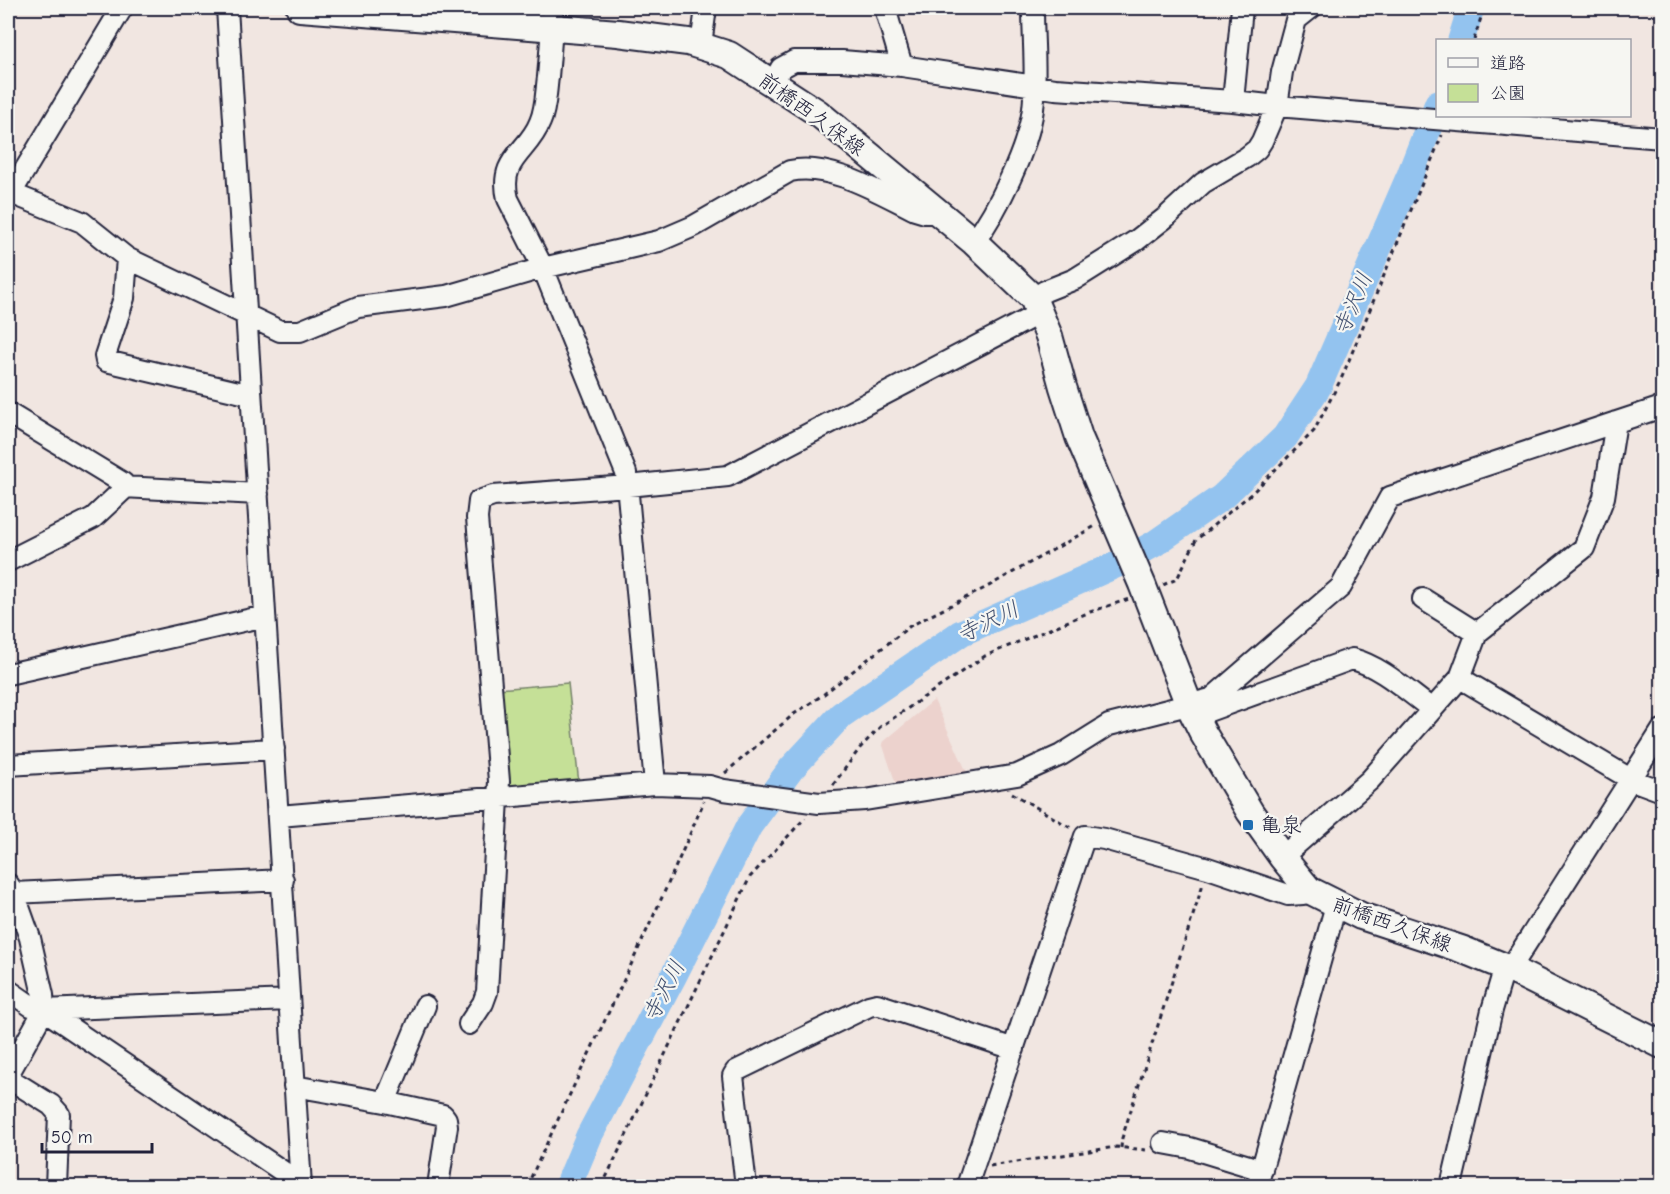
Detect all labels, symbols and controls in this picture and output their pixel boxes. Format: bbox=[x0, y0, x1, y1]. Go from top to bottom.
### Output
legend bbox=[1436, 39, 1631, 117]
text: 道路 bbox=[1490, 53, 1526, 74]
street label: 前橋西久保線 bbox=[754, 67, 870, 161]
text: 公園 bbox=[1490, 83, 1526, 104]
water label: 寺沢川 bbox=[1328, 269, 1378, 339]
water label: 寺沢川 bbox=[953, 596, 1023, 648]
place label: 亀泉 bbox=[1260, 813, 1302, 837]
marker: 亀泉 bbox=[1241, 818, 1255, 832]
street label: 前橋西久保線 bbox=[1329, 891, 1455, 957]
water label: 寺沢川 bbox=[637, 956, 691, 1026]
scale bar bbox=[42, 1116, 152, 1154]
text: 50 m bbox=[51, 1127, 93, 1148]

